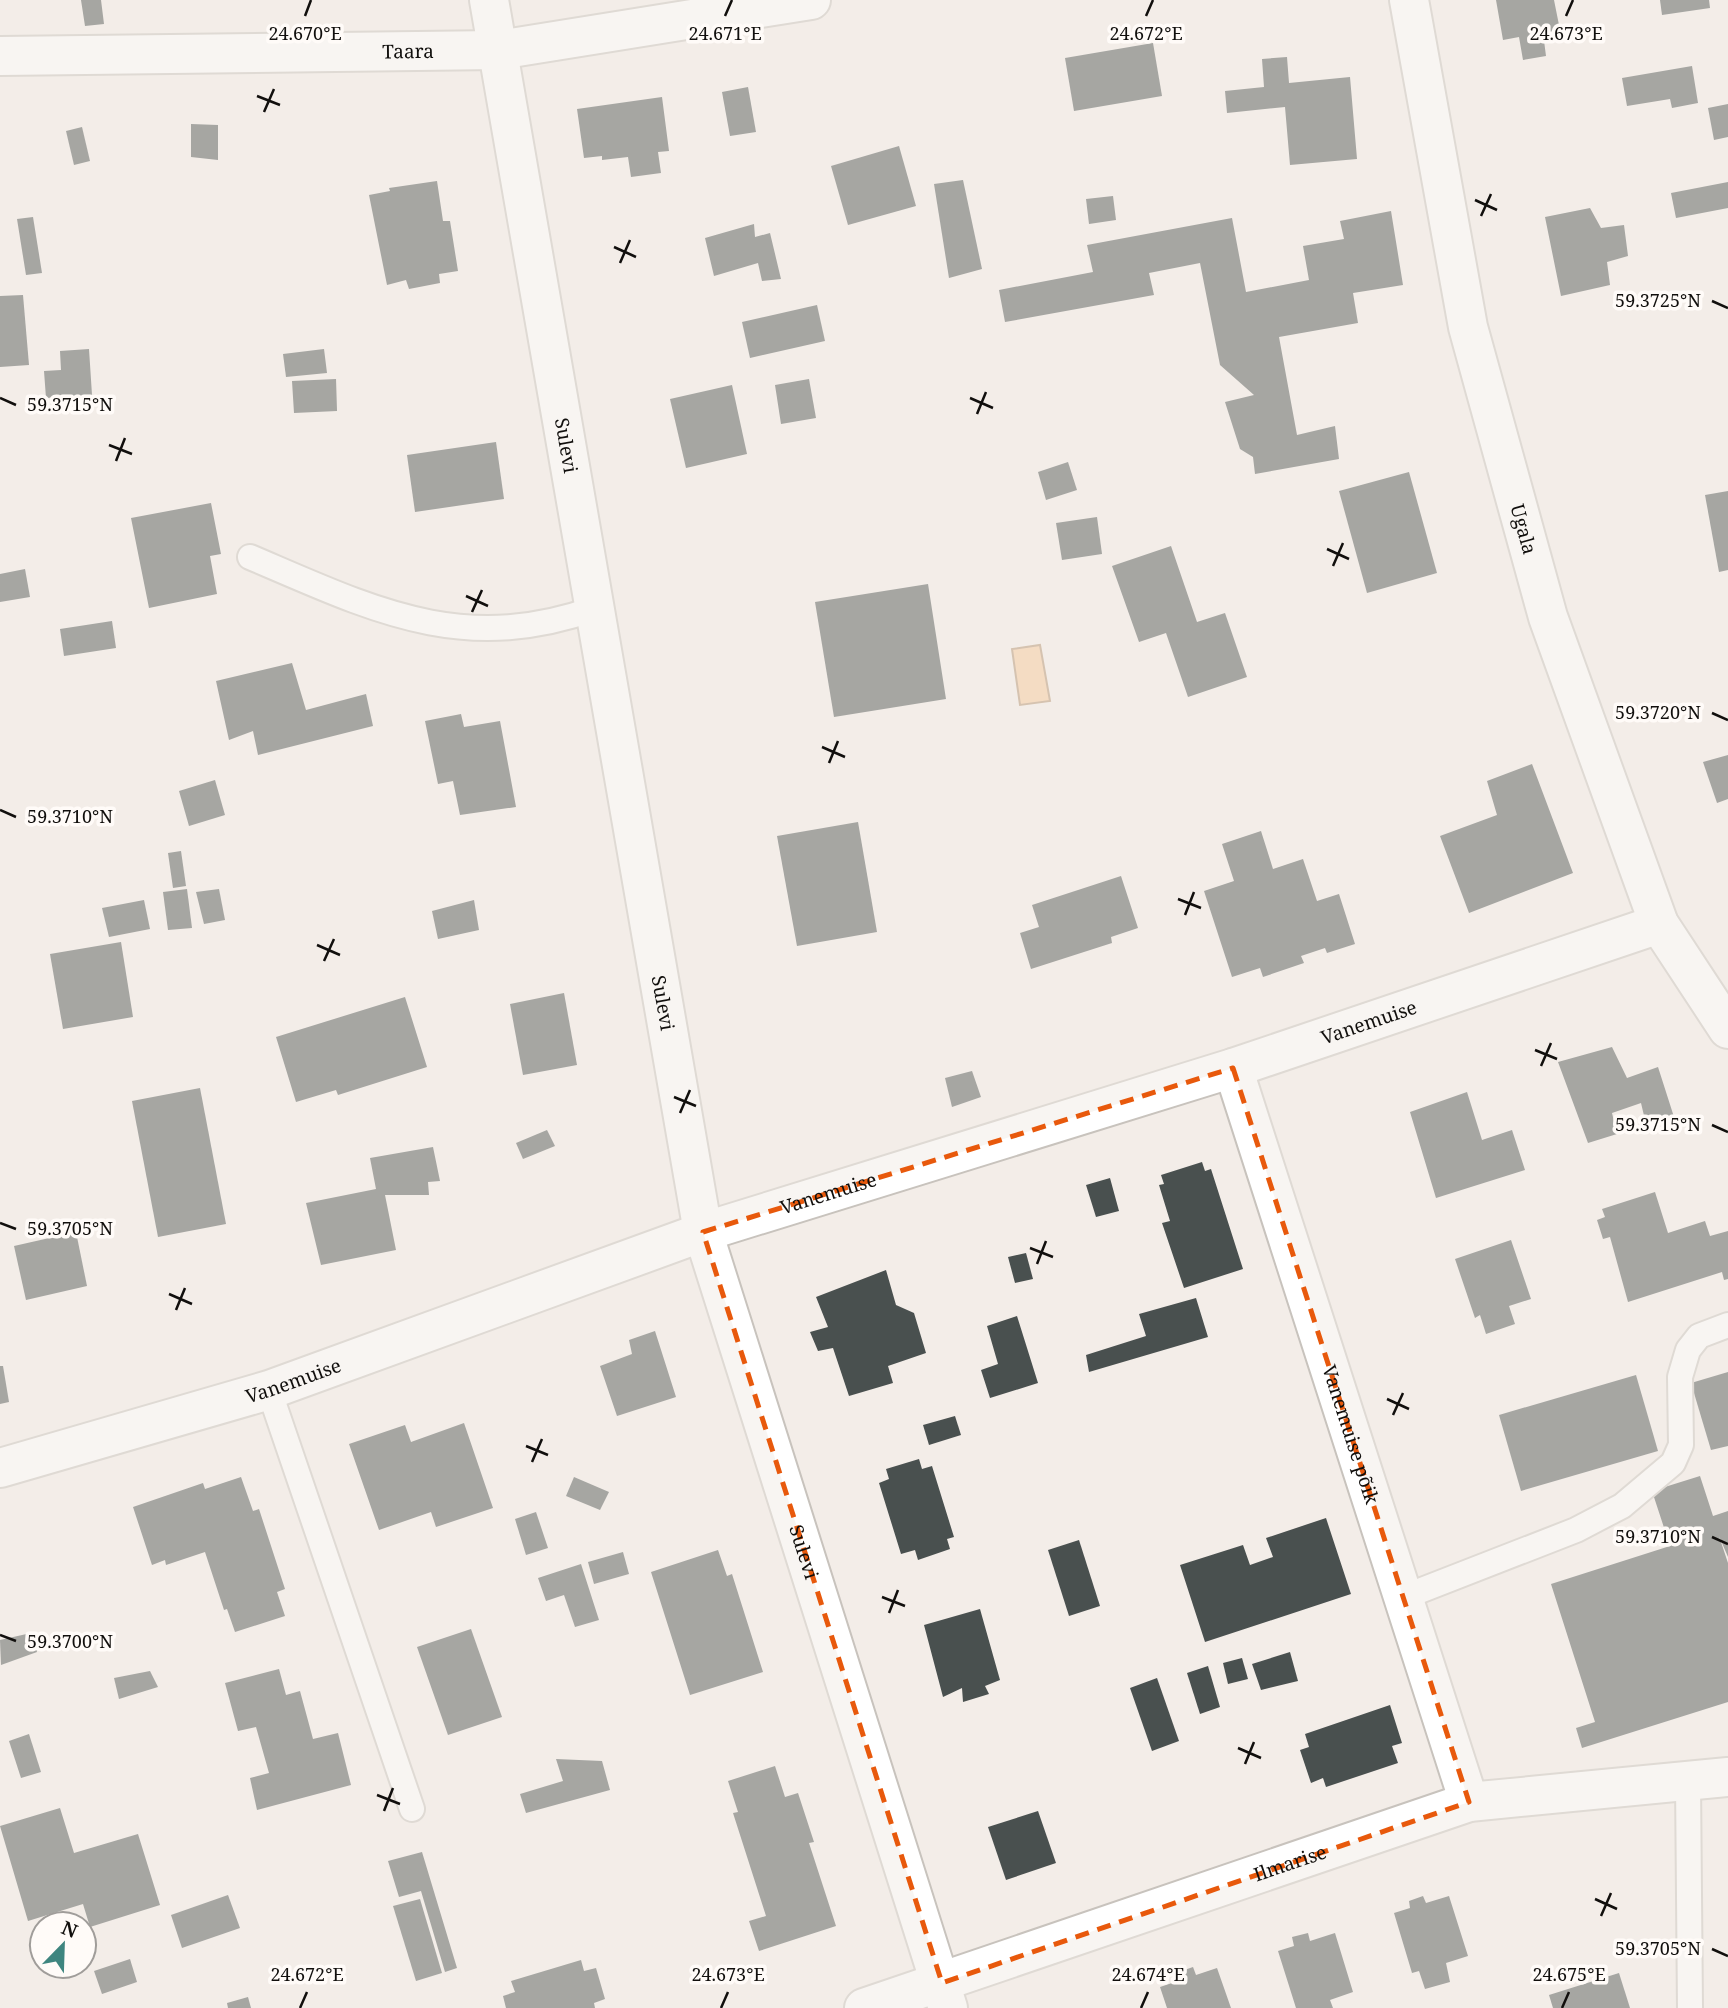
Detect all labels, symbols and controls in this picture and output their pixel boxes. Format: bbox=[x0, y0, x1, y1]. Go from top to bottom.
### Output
text: 24.670°E bbox=[268, 21, 342, 45]
text: 24.671°E bbox=[688, 21, 762, 45]
text: 24.672°E bbox=[1109, 21, 1183, 45]
text: 24.673°E bbox=[1529, 21, 1603, 45]
street label: Taara bbox=[382, 38, 434, 64]
text: 59.3725°N bbox=[1615, 288, 1701, 312]
text: 59.3715°N bbox=[27, 392, 113, 416]
street label: Sulevi bbox=[549, 416, 584, 475]
street label: Ugala bbox=[1504, 501, 1543, 557]
text: 59.3720°N bbox=[1615, 700, 1701, 724]
text: 59.3710°N bbox=[27, 804, 113, 828]
street label: Sulevi bbox=[646, 973, 681, 1033]
street label: Vanemuise bbox=[1317, 994, 1420, 1050]
text: 59.3715°N bbox=[1615, 1112, 1701, 1136]
street label: Vanemuise bbox=[777, 1166, 880, 1220]
text: 59.3705°N bbox=[27, 1216, 113, 1240]
street label: Vanemuise bbox=[242, 1352, 345, 1409]
street label: Vanemuise põik bbox=[1316, 1362, 1386, 1508]
street label: Sulevi bbox=[783, 1522, 825, 1582]
text: 59.3710°N bbox=[1615, 1524, 1701, 1548]
text: 59.3700°N bbox=[27, 1629, 113, 1653]
street label: Ilmarise bbox=[1250, 1839, 1330, 1887]
north arrow bbox=[28, 1910, 98, 1980]
text: N bbox=[58, 1914, 82, 1944]
text: 59.3705°N bbox=[1615, 1936, 1701, 1960]
text: 24.672°E bbox=[270, 1962, 344, 1986]
text: 24.673°E bbox=[691, 1962, 765, 1986]
text: 24.674°E bbox=[1111, 1962, 1185, 1986]
text: 24.675°E bbox=[1532, 1962, 1606, 1986]

